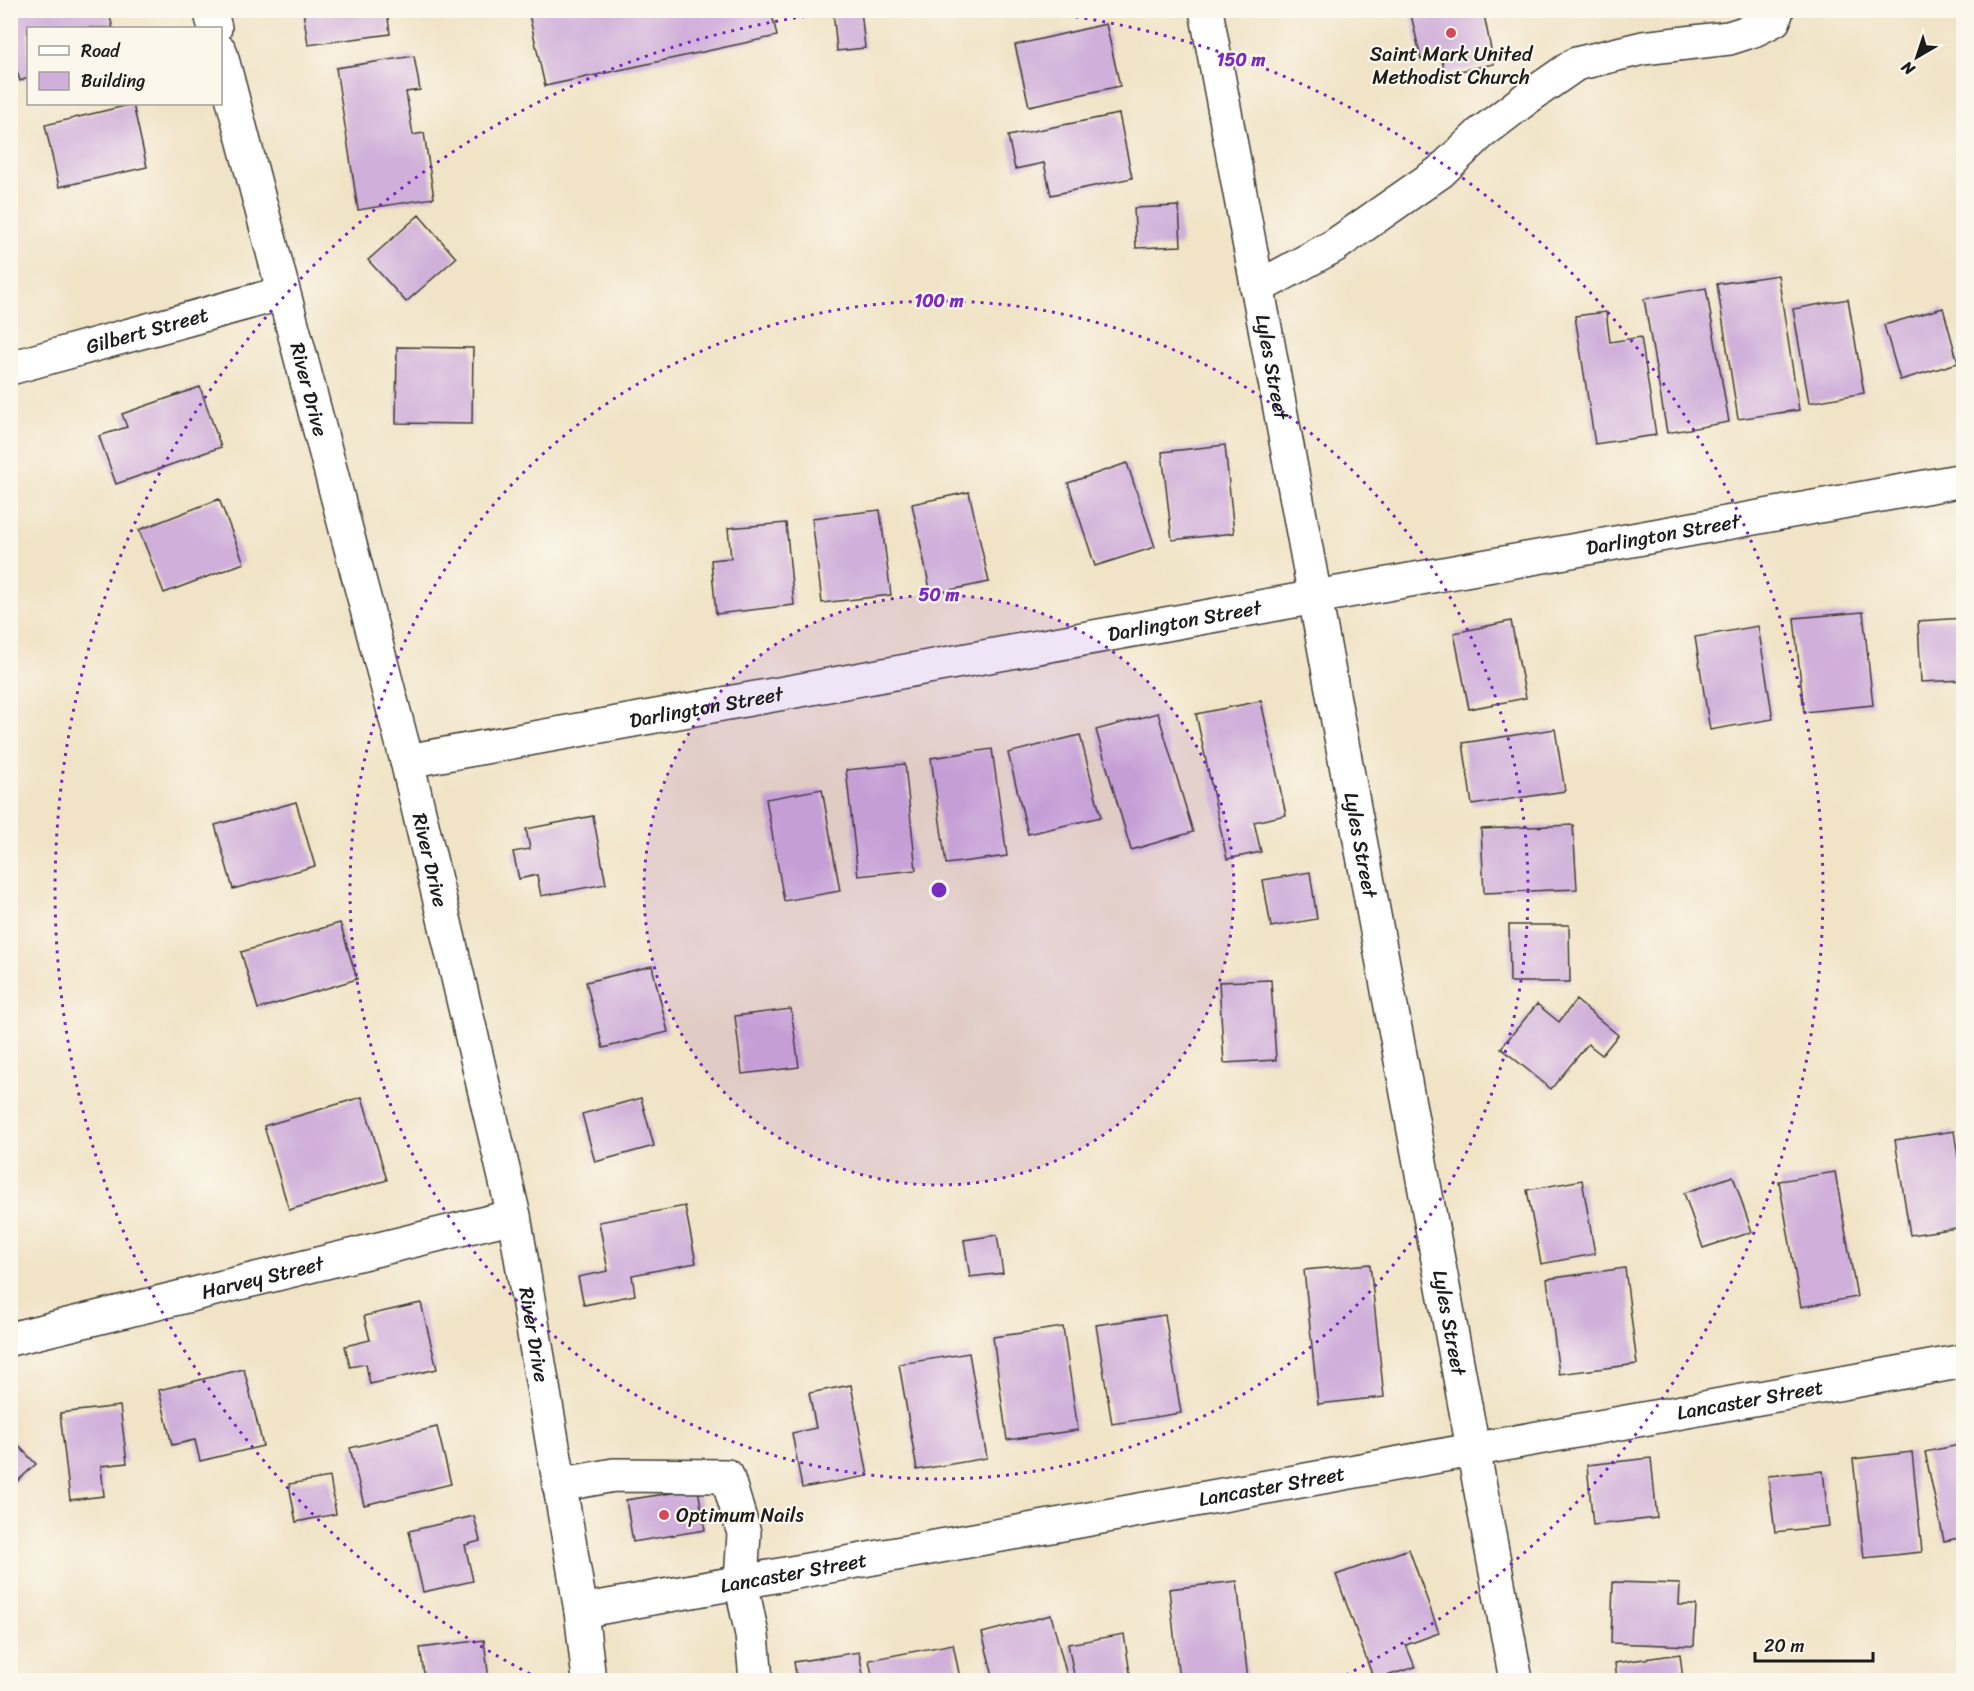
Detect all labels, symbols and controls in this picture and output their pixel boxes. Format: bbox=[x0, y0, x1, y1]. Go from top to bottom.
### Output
marker: Saint Mark United Methodist Church bbox=[1444, 26, 1458, 40]
legend bbox=[27, 27, 222, 105]
north arrow bbox=[1887, 27, 1947, 87]
text: Road bbox=[81, 35, 121, 67]
place label: Saint Mark United Methodist Church bbox=[1370, 37, 1534, 95]
text: 150 m bbox=[1217, 44, 1265, 76]
text: N bbox=[1894, 53, 1922, 84]
text: Building bbox=[81, 65, 145, 97]
text: 100 m bbox=[915, 285, 964, 317]
street label: Gilbert Street bbox=[82, 297, 212, 364]
street label: Lyles Street bbox=[1245, 311, 1299, 423]
street label: River Drive bbox=[280, 339, 338, 440]
street label: Darlington Street bbox=[1583, 503, 1743, 565]
text: 50 m bbox=[919, 579, 960, 611]
street label: Darlington Street bbox=[1105, 590, 1265, 652]
street label: Darlington Street bbox=[627, 676, 787, 738]
street label: Lyles Street bbox=[1334, 789, 1388, 901]
street label: River Drive bbox=[402, 809, 458, 911]
centre of rings bbox=[929, 880, 949, 900]
street label: Harvey Street bbox=[198, 1245, 328, 1309]
street label: Lyles Street bbox=[1423, 1267, 1477, 1379]
street label: River Drive bbox=[509, 1284, 559, 1385]
street label: Lancaster Street bbox=[1674, 1369, 1826, 1430]
street label: Lancaster Street bbox=[1196, 1456, 1348, 1517]
place label: Optimum Nails bbox=[676, 1498, 805, 1533]
marker: Optimum Nails bbox=[657, 1508, 671, 1522]
street label: Lancaster Street bbox=[717, 1542, 870, 1603]
scale bar bbox=[1755, 1625, 1874, 1663]
text: 20 m bbox=[1764, 1630, 1804, 1662]

